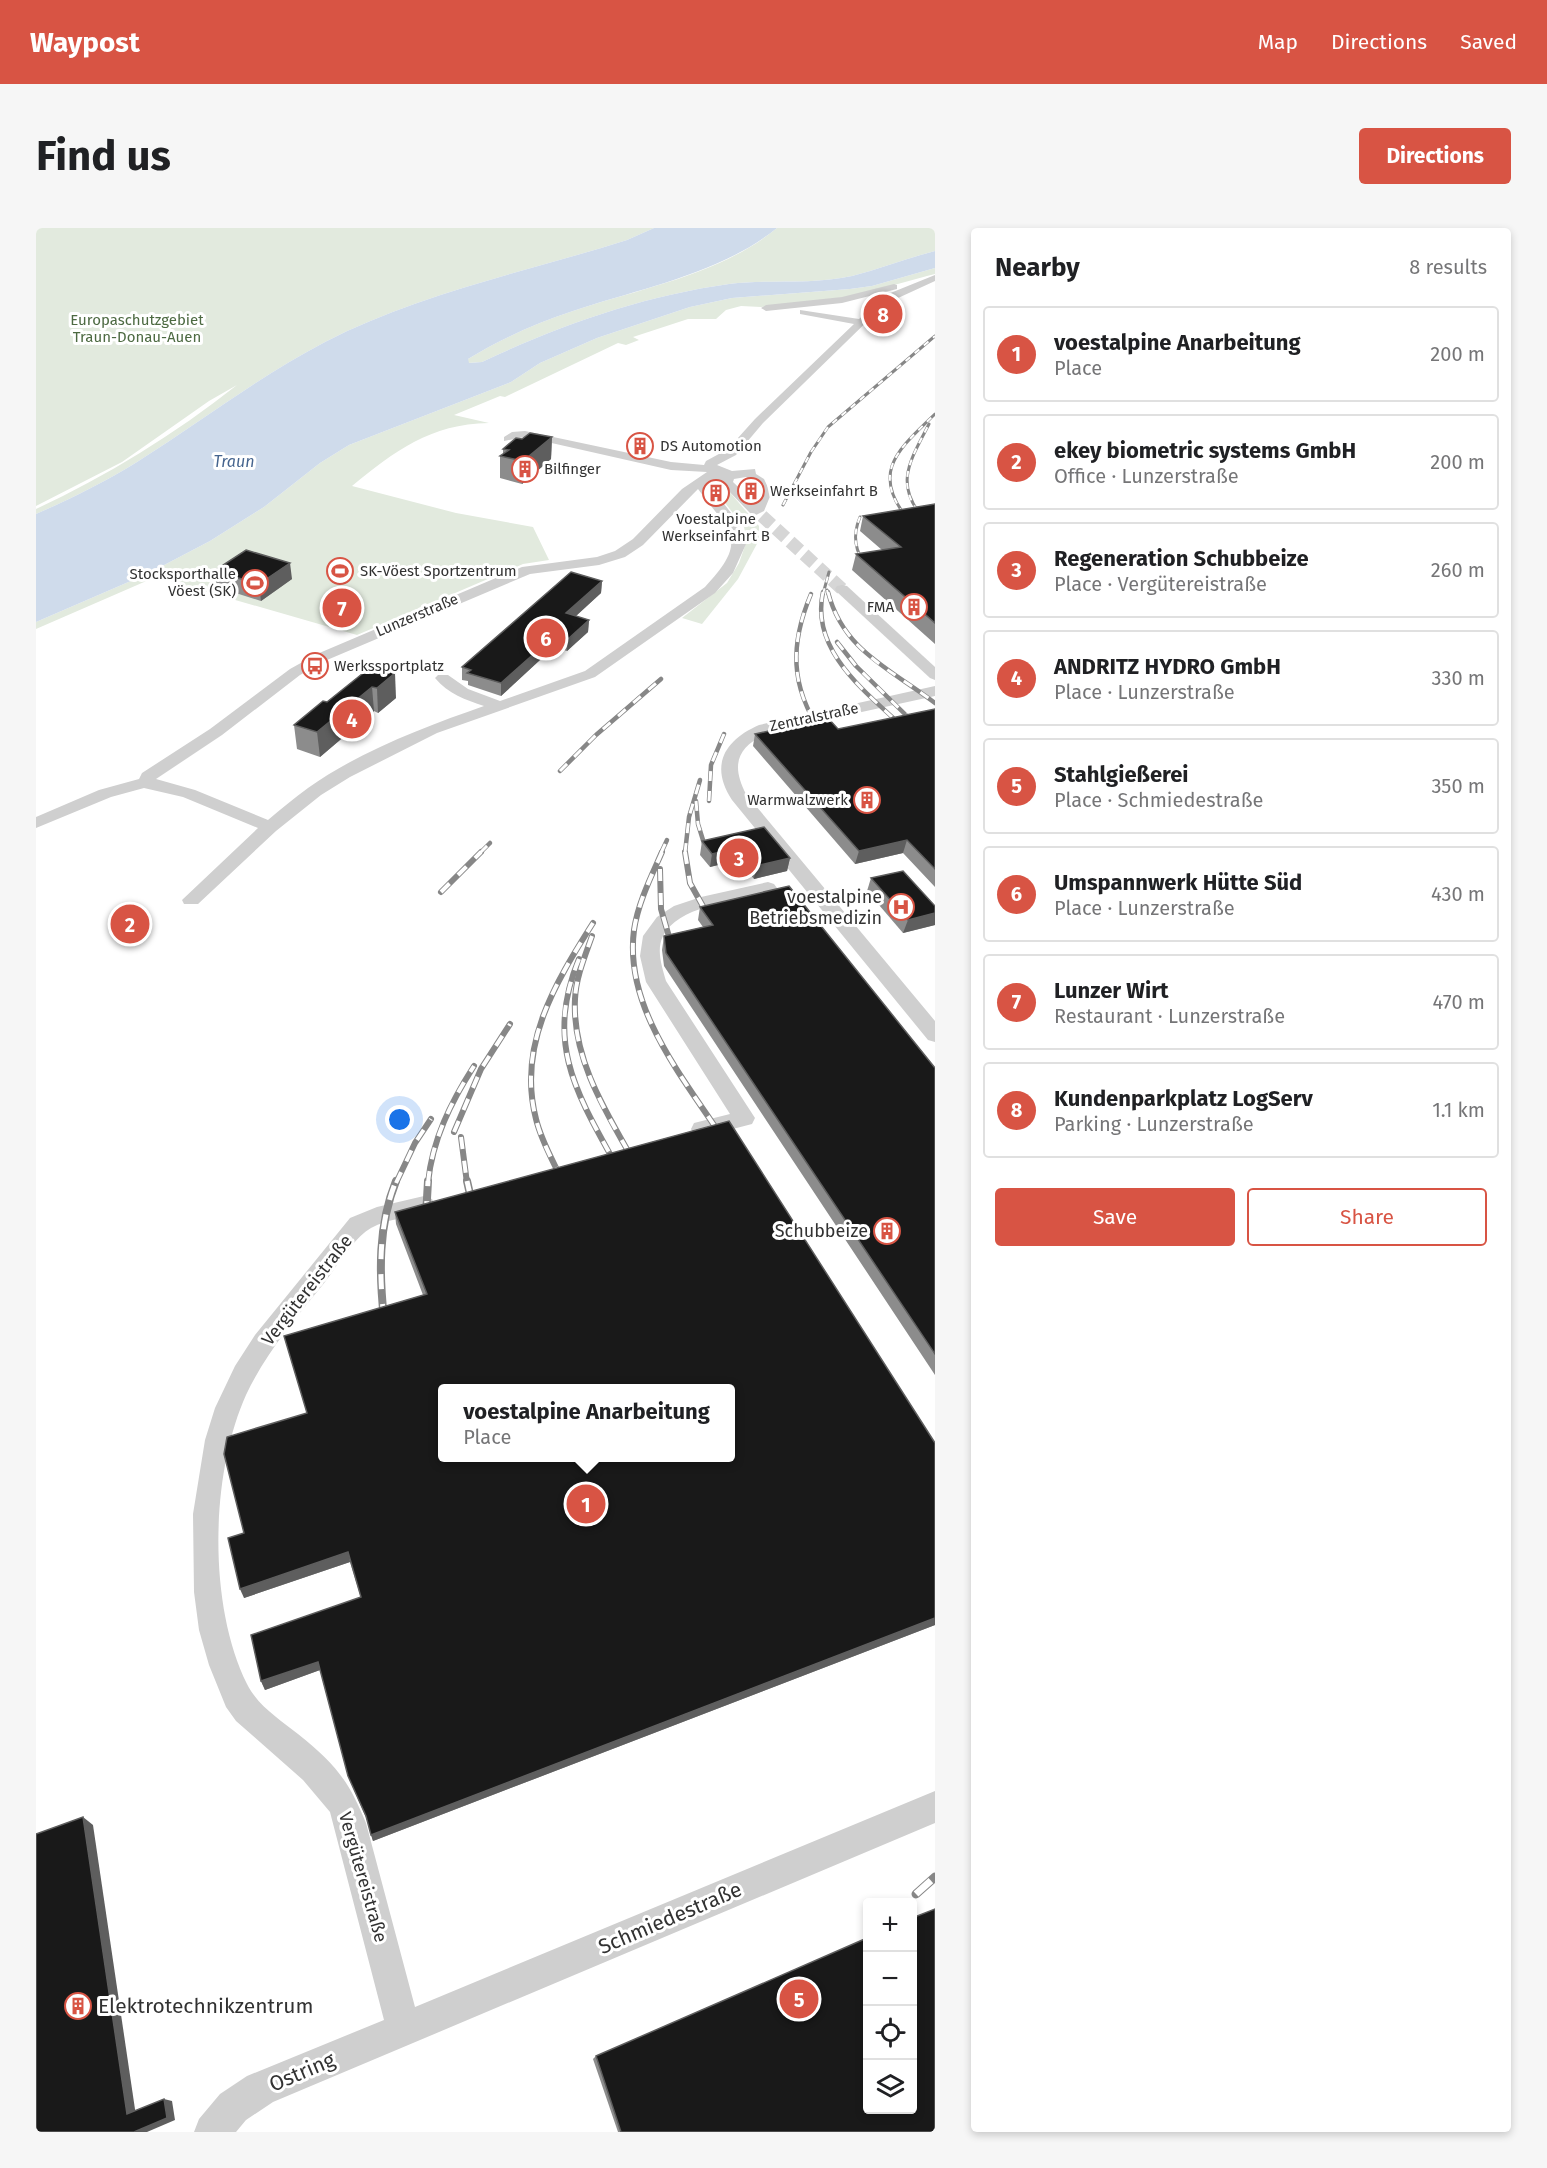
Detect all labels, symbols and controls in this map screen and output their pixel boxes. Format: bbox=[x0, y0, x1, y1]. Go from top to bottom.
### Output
text: Waypost bbox=[30, 26, 140, 59]
text: Map bbox=[1258, 29, 1298, 55]
text: Directions bbox=[1331, 29, 1427, 55]
text: Saved bbox=[1460, 29, 1517, 55]
button: Directions bbox=[1359, 128, 1511, 184]
text: Find us bbox=[36, 131, 171, 181]
text: Nearby bbox=[995, 252, 1080, 283]
text: 8 results bbox=[1409, 255, 1487, 279]
pin: 8 bbox=[864, 292, 902, 337]
park label: Europaschutzgebiet Traun-Donau-Auen bbox=[70, 311, 204, 346]
text: voestalpine Anarbeitung bbox=[1054, 329, 1301, 356]
text: 1 bbox=[1012, 342, 1021, 366]
text: 200 m bbox=[1430, 342, 1485, 366]
text: Place bbox=[1054, 356, 1102, 380]
building icon: DS Automotion bbox=[625, 431, 655, 461]
place label: DS Automotion bbox=[660, 437, 762, 455]
text: ekey biometric systems GmbH bbox=[1054, 437, 1356, 464]
text: 2 bbox=[1011, 450, 1022, 474]
text: 200 m bbox=[1430, 450, 1485, 474]
water label: Traun bbox=[214, 452, 254, 471]
building icon: Bilfinger bbox=[510, 454, 540, 484]
place label: Bilfinger bbox=[544, 460, 601, 478]
text: Office · Lunzerstraße bbox=[1054, 464, 1239, 488]
building icon: Werkseinfahrt B bbox=[736, 476, 766, 506]
building icon: Voestalpine Werkseinfahrt B bbox=[701, 478, 731, 508]
place label: Werkseinfahrt B bbox=[770, 482, 878, 500]
place label: Voestalpine Werkseinfahrt B bbox=[662, 510, 770, 545]
text: Regeneration Schubbeize bbox=[1054, 545, 1309, 572]
sports icon: SK-Vöest Sportzentrum bbox=[325, 556, 355, 586]
text: 3 bbox=[1011, 558, 1022, 582]
text: 260 m bbox=[1431, 558, 1485, 582]
place label: SK-Vöest Sportzentrum bbox=[360, 562, 517, 580]
place label: Stocksporthalle Vöest (SK) bbox=[130, 565, 236, 600]
sports icon: Stocksporthalle Vöest (SK) bbox=[240, 568, 270, 598]
text: Place · Vergütereistraße bbox=[1054, 572, 1267, 596]
pin: 7 bbox=[322, 586, 362, 631]
street label: Lunzerstraße bbox=[373, 590, 461, 640]
building icon: FMA bbox=[899, 592, 929, 622]
place label: FMA bbox=[867, 598, 894, 616]
pin: 6 bbox=[526, 616, 566, 660]
bus stop icon: Werkssportplatz bbox=[300, 651, 330, 681]
text: ANDRITZ HYDRO GmbH bbox=[1054, 653, 1281, 680]
place label: Werkssportplatz bbox=[334, 657, 444, 675]
text: 4 bbox=[1011, 666, 1022, 690]
text: 330 m bbox=[1431, 666, 1485, 690]
text: Place · Lunzerstraße bbox=[1054, 680, 1235, 704]
pin: 4 bbox=[332, 696, 372, 742]
street label: Zentralstraße bbox=[768, 699, 860, 735]
text: Stahlgießerei bbox=[1054, 761, 1189, 788]
text: 5 bbox=[1011, 774, 1022, 798]
text: 350 m bbox=[1431, 774, 1485, 798]
building icon: Warmwalzwerk bbox=[852, 785, 882, 815]
text: Place · Schmiedestraße bbox=[1054, 788, 1263, 812]
place label: Warmwalzwerk bbox=[747, 791, 848, 809]
pin: 3 bbox=[720, 836, 758, 880]
text: Umspannwerk Hütte Süd bbox=[1054, 869, 1302, 896]
text: 6 bbox=[1011, 882, 1022, 906]
text: 430 m bbox=[1431, 882, 1485, 906]
place label: voestalpine Betriebsmedizin bbox=[749, 886, 882, 929]
hospital icon: voestalpine Betriebsmedizin bbox=[886, 892, 916, 922]
text: Place · Lunzerstraße bbox=[1054, 896, 1235, 920]
pin: 2 bbox=[110, 902, 149, 946]
text: Lunzer Wirt bbox=[1054, 977, 1168, 1004]
text: 7 bbox=[1012, 990, 1021, 1014]
text: 470 m bbox=[1433, 990, 1485, 1014]
text: Restaurant · Lunzerstraße bbox=[1054, 1004, 1285, 1028]
text: Kundenparkplatz LogServ bbox=[1054, 1085, 1313, 1112]
text: 8 bbox=[1011, 1098, 1022, 1122]
text: 1.1 km bbox=[1432, 1098, 1485, 1122]
your location bbox=[385, 1105, 414, 1134]
text: Parking · Lunzerstraße bbox=[1054, 1112, 1254, 1136]
button: Save bbox=[995, 1188, 1235, 1246]
button: Share bbox=[1247, 1188, 1487, 1246]
building icon: Schubbeize bbox=[872, 1216, 902, 1246]
place label: Schubbeize bbox=[775, 1220, 868, 1242]
street label: Vergütereistraße bbox=[257, 1230, 357, 1350]
popup bbox=[438, 1384, 735, 1462]
text: voestalpine Anarbeitung bbox=[463, 1398, 710, 1425]
text: Place bbox=[463, 1425, 511, 1449]
pin: 1 bbox=[566, 1482, 606, 1526]
street label: Vergütereistraße bbox=[334, 1809, 392, 1945]
street label: Schmiedestraße bbox=[594, 1876, 746, 1960]
map controls bbox=[863, 1898, 917, 2114]
button: + bbox=[863, 1898, 917, 1952]
button: − bbox=[863, 1952, 917, 2006]
pin: 5 bbox=[780, 1976, 819, 2022]
building icon: Elektrotechnikzentrum bbox=[63, 1991, 93, 2021]
place label: Elektrotechnikzentrum bbox=[98, 1993, 313, 2019]
button: locate bbox=[863, 2006, 917, 2060]
street label: Ostring bbox=[265, 2046, 339, 2097]
button: layers bbox=[863, 2060, 917, 2114]

